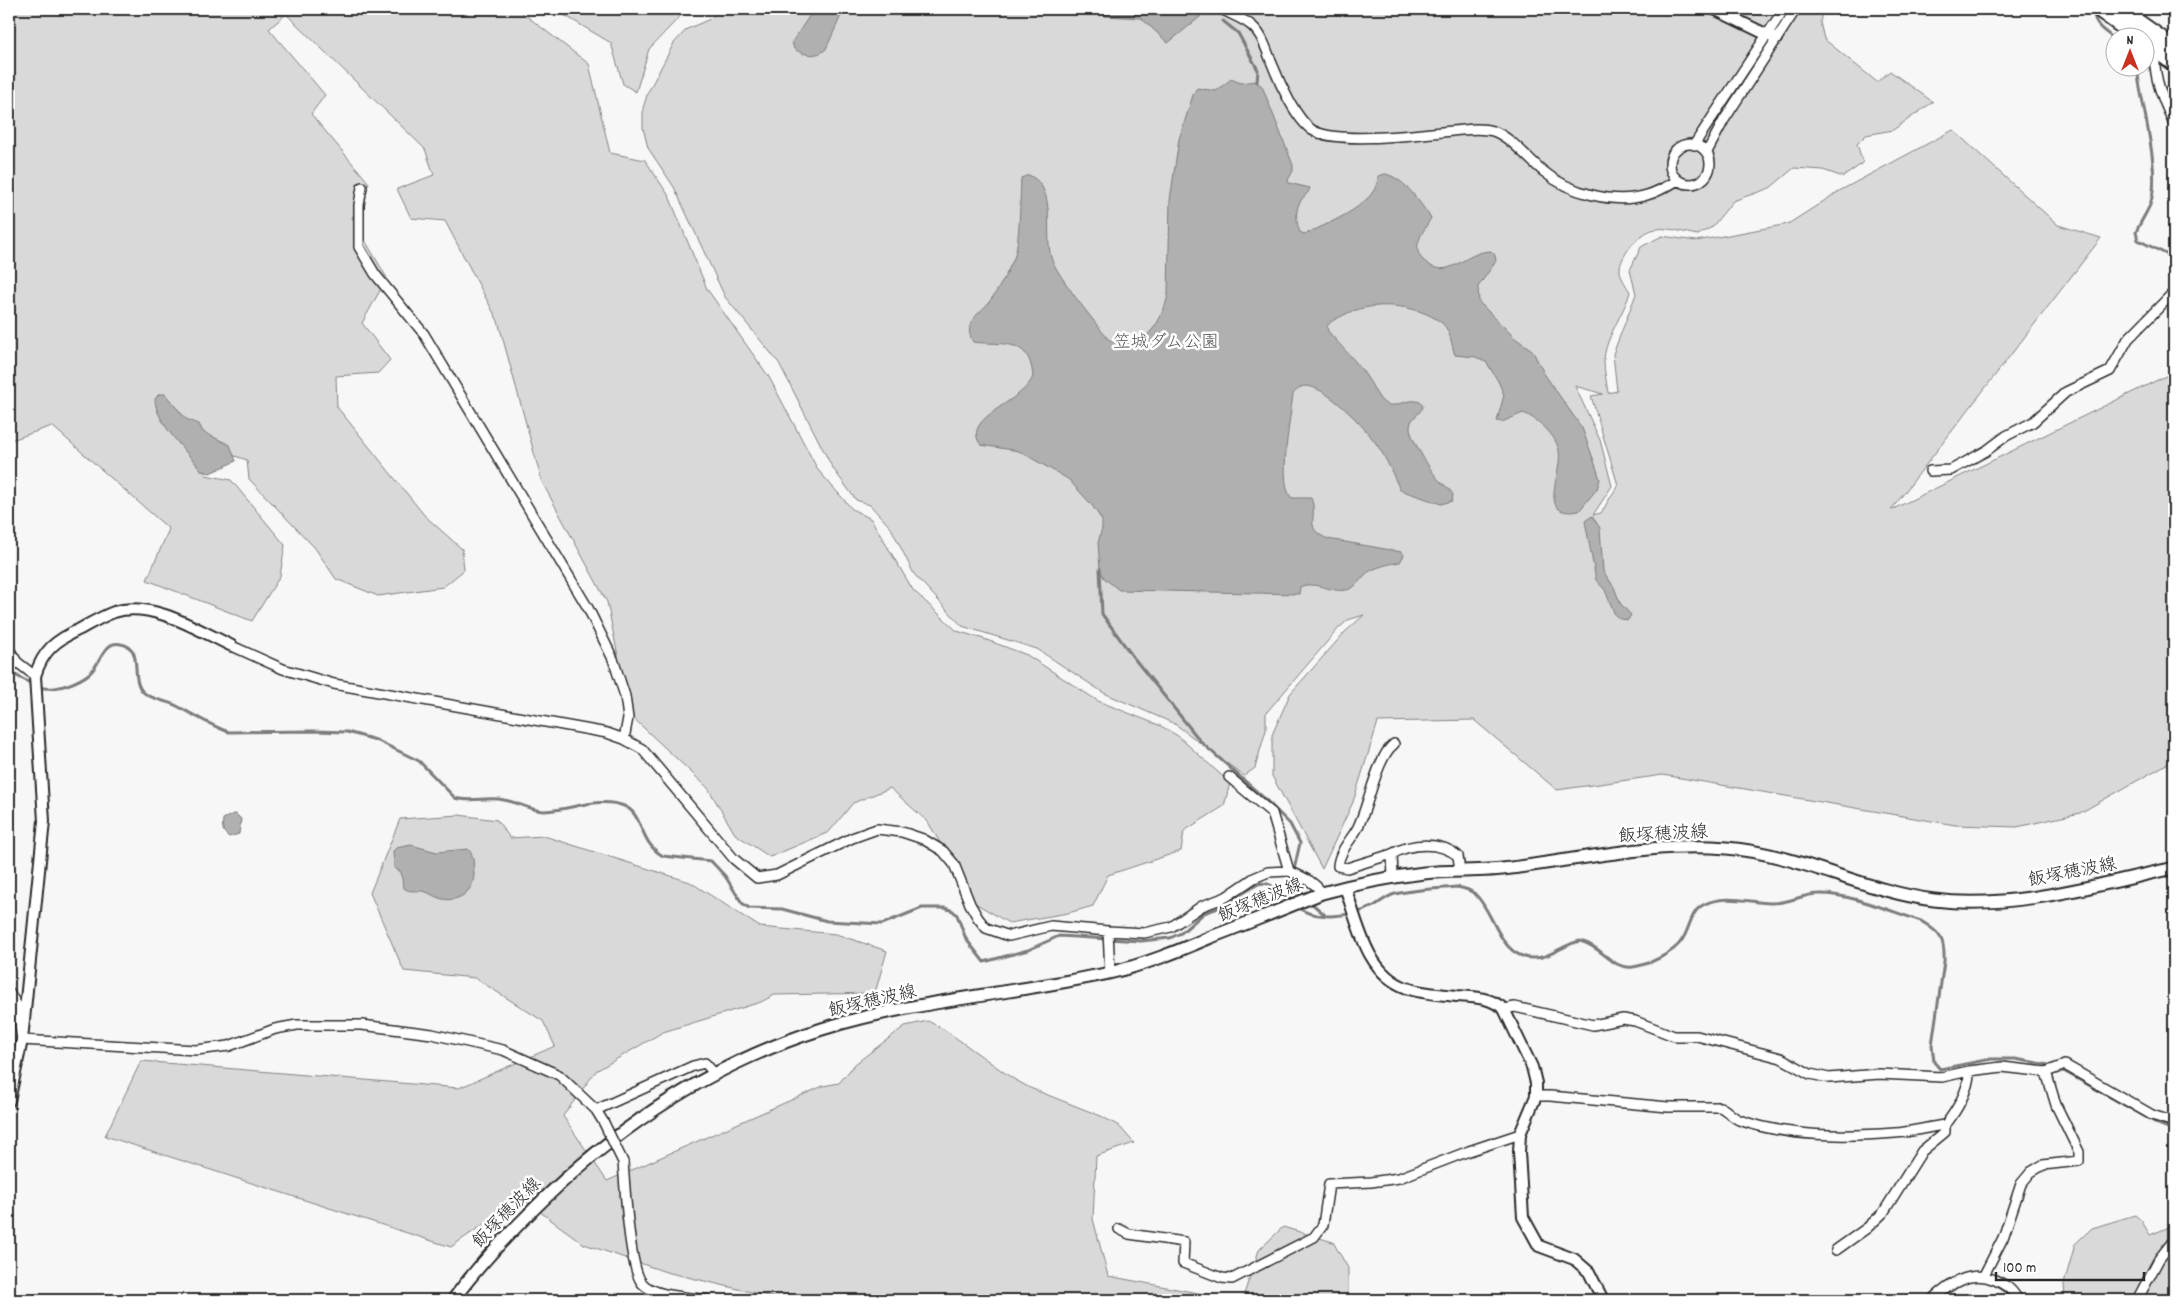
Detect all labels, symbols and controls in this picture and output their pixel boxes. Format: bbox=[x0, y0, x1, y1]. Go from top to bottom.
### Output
north arrow bbox=[2106, 28, 2156, 78]
text: N bbox=[2127, 31, 2134, 51]
park label: 笠城ダム公園 bbox=[1113, 331, 1219, 356]
street label: 飯塚穂波線 bbox=[1618, 821, 1709, 850]
street label: 飯塚穂波線 bbox=[2026, 853, 2119, 894]
street label: 飯塚穂波線 bbox=[1215, 873, 1307, 930]
street label: 飯塚穂波線 bbox=[826, 980, 919, 1025]
street label: 飯塚穂波線 bbox=[468, 1173, 548, 1255]
scale bar bbox=[1996, 1249, 2143, 1281]
text: 100 m bbox=[2003, 1258, 2036, 1280]

